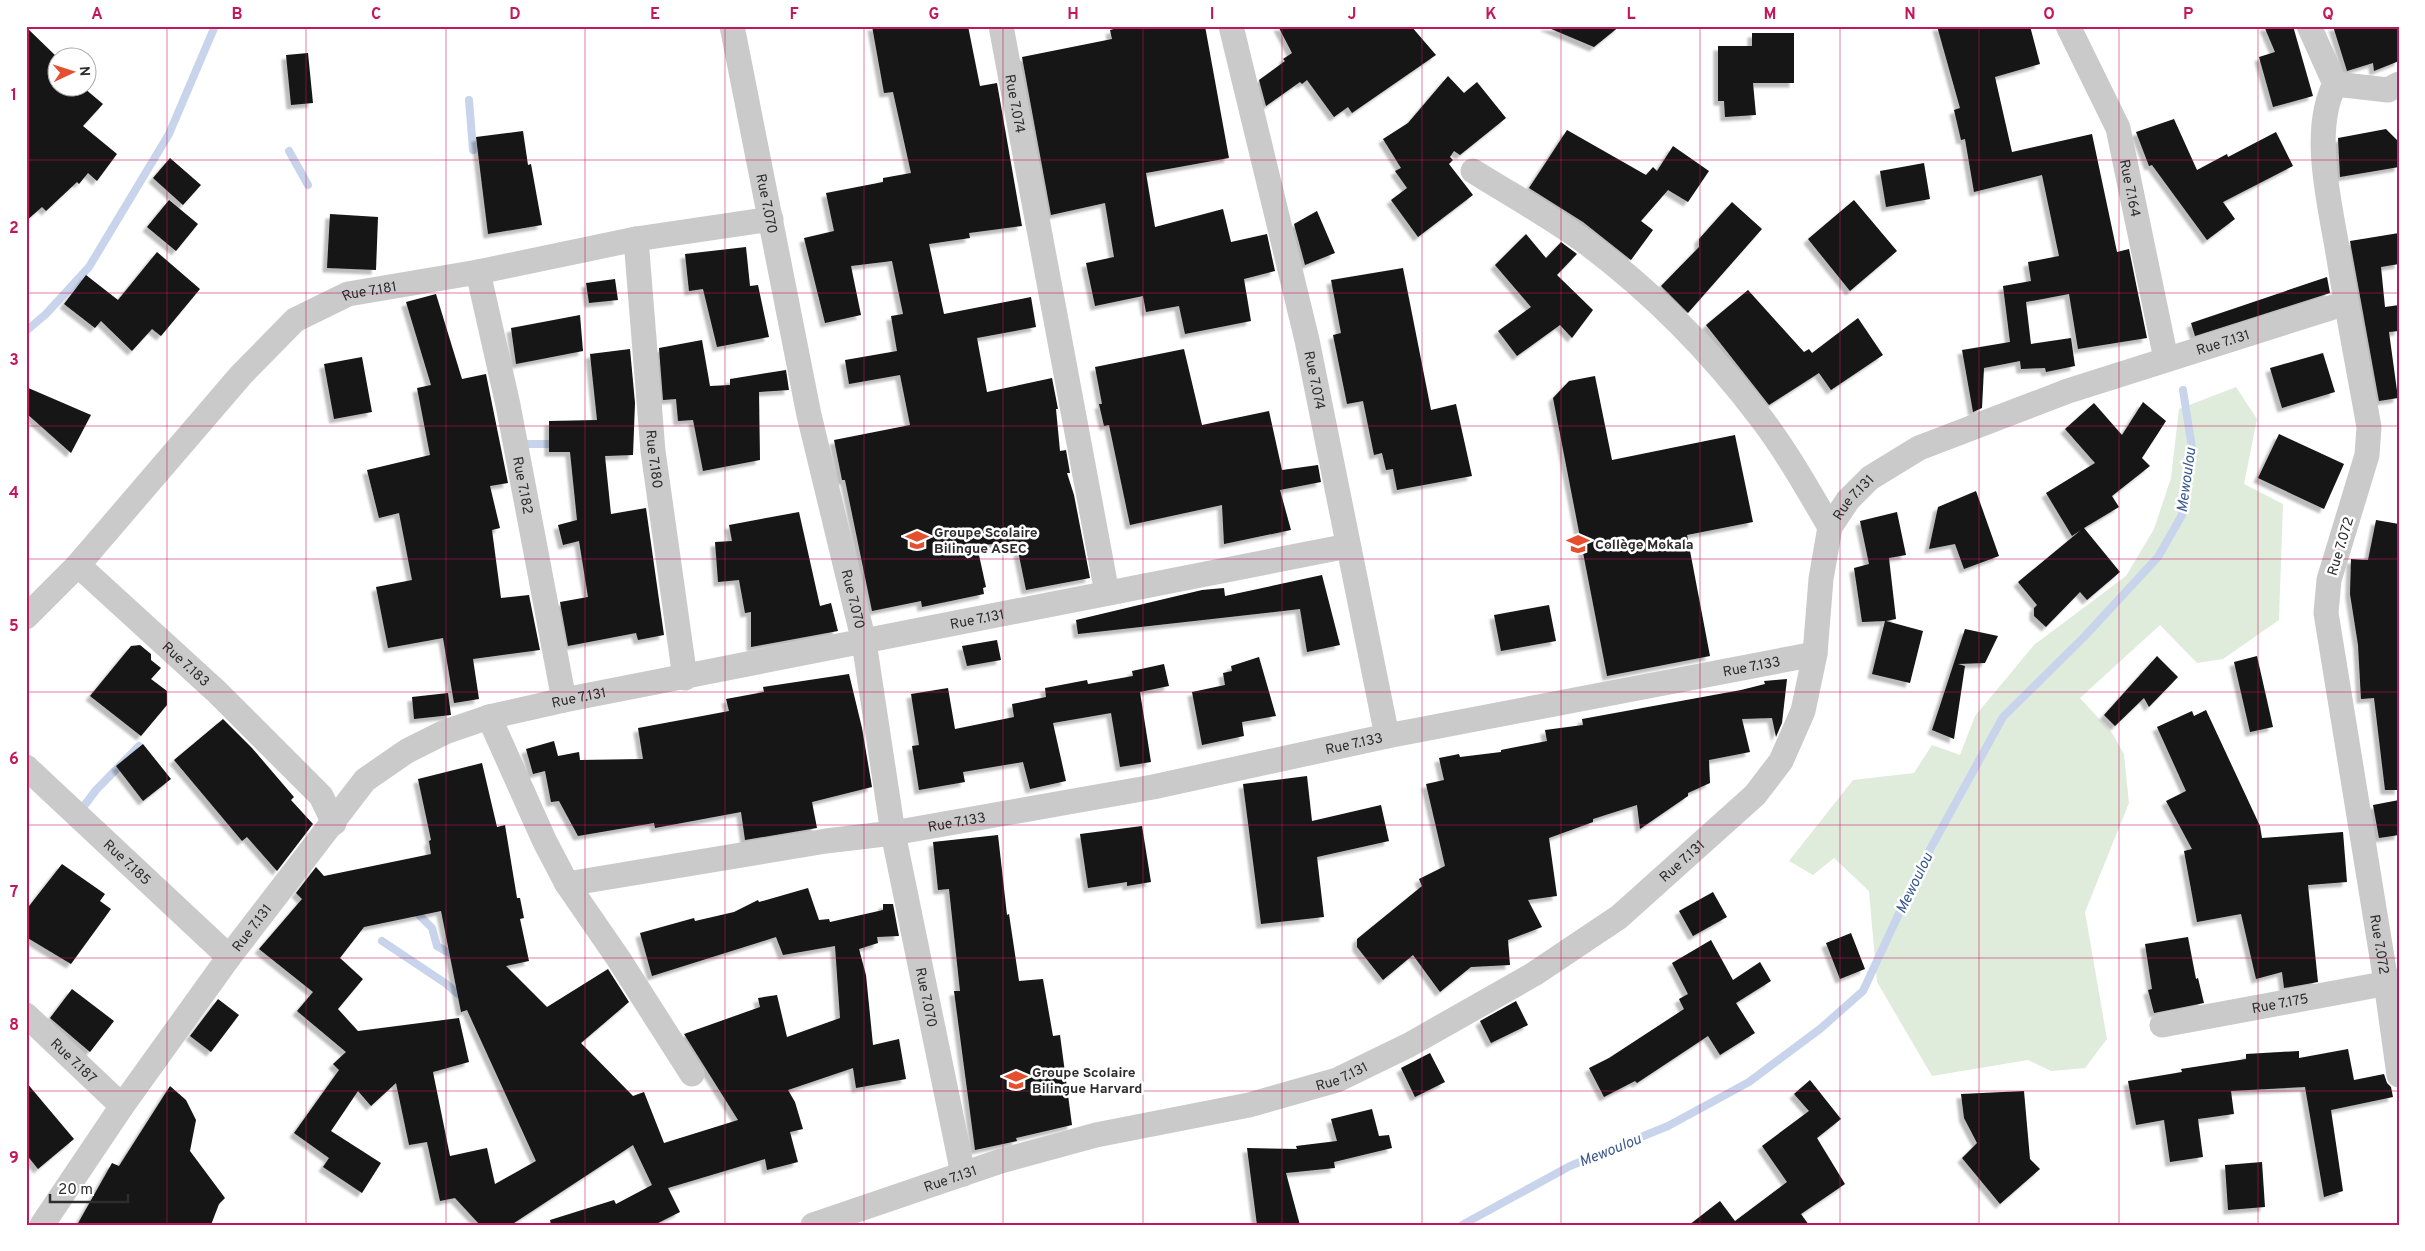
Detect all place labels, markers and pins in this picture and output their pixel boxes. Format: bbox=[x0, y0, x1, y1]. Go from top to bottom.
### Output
place label: Groupe Scolaire Bilingue ASEC bbox=[934, 525, 1038, 558]
school or university icon: Groupe Scolaire Bilingue ASEC bbox=[904, 527, 930, 553]
school or university icon: Collège Mokala bbox=[1565, 531, 1591, 557]
place label: Collège Mokala bbox=[1595, 537, 1694, 554]
place label: Groupe Scolaire Bilingue Harvard bbox=[1032, 1065, 1142, 1098]
school or university icon: Groupe Scolaire Bilingue Harvard bbox=[1003, 1067, 1029, 1093]

